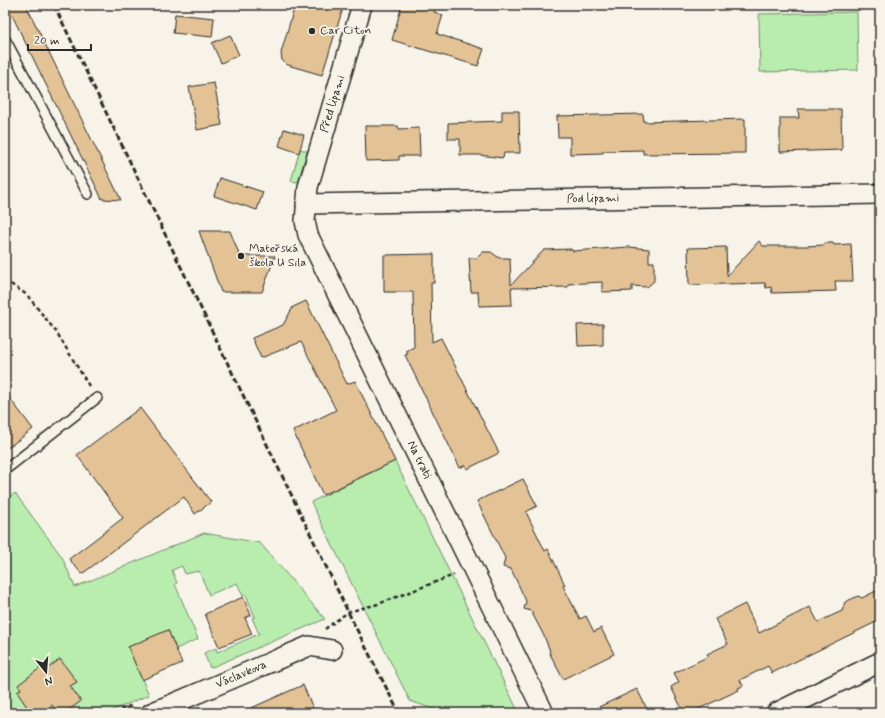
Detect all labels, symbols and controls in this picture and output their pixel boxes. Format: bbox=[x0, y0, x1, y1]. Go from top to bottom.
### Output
place label: Car Citon bbox=[320, 23, 371, 39]
scale bar bbox=[28, 26, 91, 52]
marker: Car Citon bbox=[307, 26, 317, 36]
text: 20 m bbox=[34, 33, 60, 49]
street label: Před lipami bbox=[317, 73, 349, 135]
street label: Pod lipami bbox=[567, 191, 619, 207]
place label: Mateřská škola U Sila bbox=[249, 241, 306, 271]
marker: Mateřská škola U Sila bbox=[236, 251, 246, 261]
street label: Na trati bbox=[403, 438, 435, 482]
north arrow bbox=[26, 652, 66, 692]
street label: Václavkova bbox=[213, 657, 269, 693]
text: N bbox=[43, 673, 54, 688]

